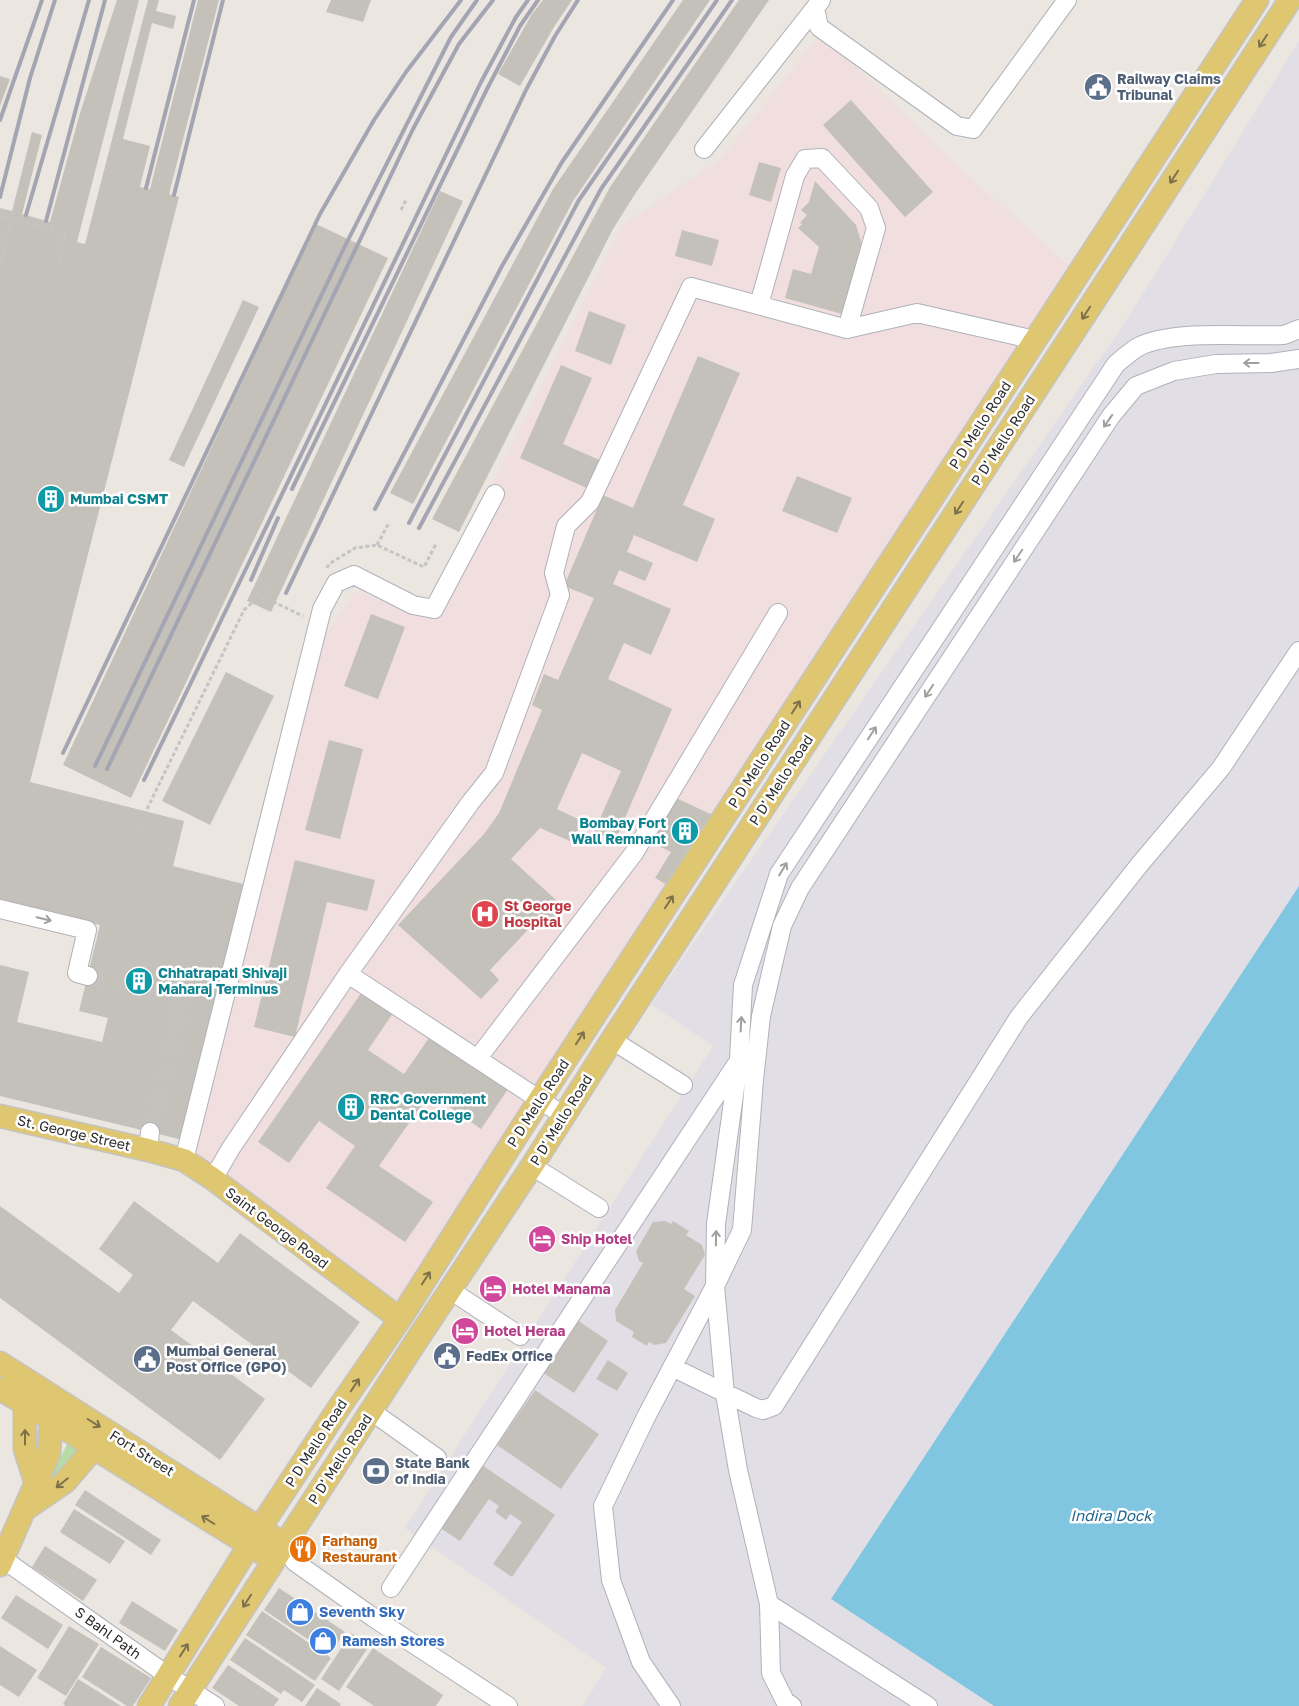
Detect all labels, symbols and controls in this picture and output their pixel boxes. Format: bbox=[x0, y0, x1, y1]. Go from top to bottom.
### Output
one-way arrow bbox=[1258, 34, 1268, 48]
place label: Railway Claims Tribunal bbox=[1117, 70, 1221, 103]
public building icon: Railway Claims Tribunal bbox=[1083, 72, 1113, 102]
one-way arrow bbox=[1169, 170, 1180, 184]
one-way arrow bbox=[1080, 306, 1091, 320]
one-way arrow bbox=[1243, 358, 1259, 368]
street label: P D Mello Road bbox=[945, 378, 1014, 472]
street label: P D' Mello Road bbox=[967, 391, 1038, 488]
one-way arrow bbox=[1103, 413, 1113, 427]
building icon: Mumbai CSMT bbox=[36, 484, 66, 514]
place label: Mumbai CSMT bbox=[70, 490, 168, 507]
one-way arrow bbox=[953, 500, 963, 514]
one-way arrow bbox=[1013, 549, 1024, 563]
one-way arrow bbox=[923, 684, 933, 698]
one-way arrow bbox=[791, 701, 801, 715]
street label: P D Mello Road bbox=[724, 717, 793, 811]
one-way arrow bbox=[867, 726, 877, 740]
street label: P D' Mello Road bbox=[745, 731, 816, 828]
place label: Bombay Fort Wall Remnant bbox=[571, 814, 666, 847]
building icon: Bombay Fort Wall Remnant bbox=[670, 816, 700, 846]
one-way arrow bbox=[778, 862, 788, 876]
one-way arrow bbox=[663, 895, 674, 909]
place label: St George Hospital bbox=[504, 897, 571, 930]
hospital icon: St George Hospital bbox=[470, 899, 500, 929]
one-way arrow bbox=[35, 915, 51, 925]
place label: Chhatrapati Shivaji Maharaj Terminus bbox=[158, 964, 287, 997]
building icon: Chhatrapati Shivaji Maharaj Terminus bbox=[124, 966, 154, 996]
one-way arrow bbox=[736, 1016, 745, 1032]
one-way arrow bbox=[575, 1031, 585, 1045]
street label: P D Mello Road bbox=[503, 1056, 572, 1150]
street label: P D' Mello Road bbox=[526, 1071, 595, 1168]
place label: RRC Government Dental College bbox=[370, 1090, 487, 1123]
building icon: RRC Government Dental College bbox=[336, 1092, 366, 1122]
street label: St. George Street bbox=[16, 1111, 132, 1154]
street label: Saint George Road bbox=[222, 1183, 332, 1272]
hotel icon: Ship Hotel bbox=[527, 1224, 557, 1254]
place label: Ship Hotel bbox=[561, 1230, 633, 1247]
one-way arrow bbox=[711, 1230, 721, 1246]
one-way arrow bbox=[421, 1271, 431, 1285]
hotel icon: Hotel Manama bbox=[478, 1274, 508, 1304]
place label: Hotel Manama bbox=[512, 1280, 611, 1297]
hotel icon: Hotel Heraa bbox=[450, 1316, 480, 1346]
place label: Hotel Heraa bbox=[484, 1322, 565, 1339]
public building icon: FedEx Office bbox=[432, 1341, 462, 1371]
place label: Mumbai General Post Office (GPO) bbox=[166, 1342, 287, 1375]
public building icon: Mumbai General Post Office (GPO) bbox=[132, 1344, 162, 1374]
place label: FedEx Office bbox=[466, 1347, 553, 1364]
one-way arrow bbox=[349, 1378, 360, 1392]
street label: P D Mello Road bbox=[281, 1396, 350, 1490]
street label: P D' Mello Road bbox=[304, 1410, 375, 1507]
one-way arrow bbox=[86, 1418, 100, 1428]
street label: Fort Street bbox=[107, 1426, 178, 1479]
one-way arrow bbox=[20, 1429, 30, 1446]
place label: State Bank of India bbox=[395, 1454, 470, 1487]
bank icon: State Bank of India bbox=[361, 1456, 391, 1486]
one-way arrow bbox=[56, 1477, 69, 1488]
water label: Indira Dock bbox=[1070, 1506, 1153, 1524]
one-way arrow bbox=[201, 1514, 215, 1525]
place label: Farhang Restaurant bbox=[322, 1532, 397, 1565]
restaurant icon: Farhang Restaurant bbox=[288, 1534, 318, 1564]
one-way arrow bbox=[242, 1594, 253, 1608]
shop icon: Seventh Sky bbox=[285, 1597, 315, 1627]
street label: S Bahl Path bbox=[72, 1603, 145, 1662]
place label: Seventh Sky bbox=[319, 1603, 405, 1620]
shop icon: Ramesh Stores bbox=[308, 1626, 338, 1656]
place label: Ramesh Stores bbox=[342, 1632, 445, 1649]
one-way arrow bbox=[179, 1643, 189, 1657]

